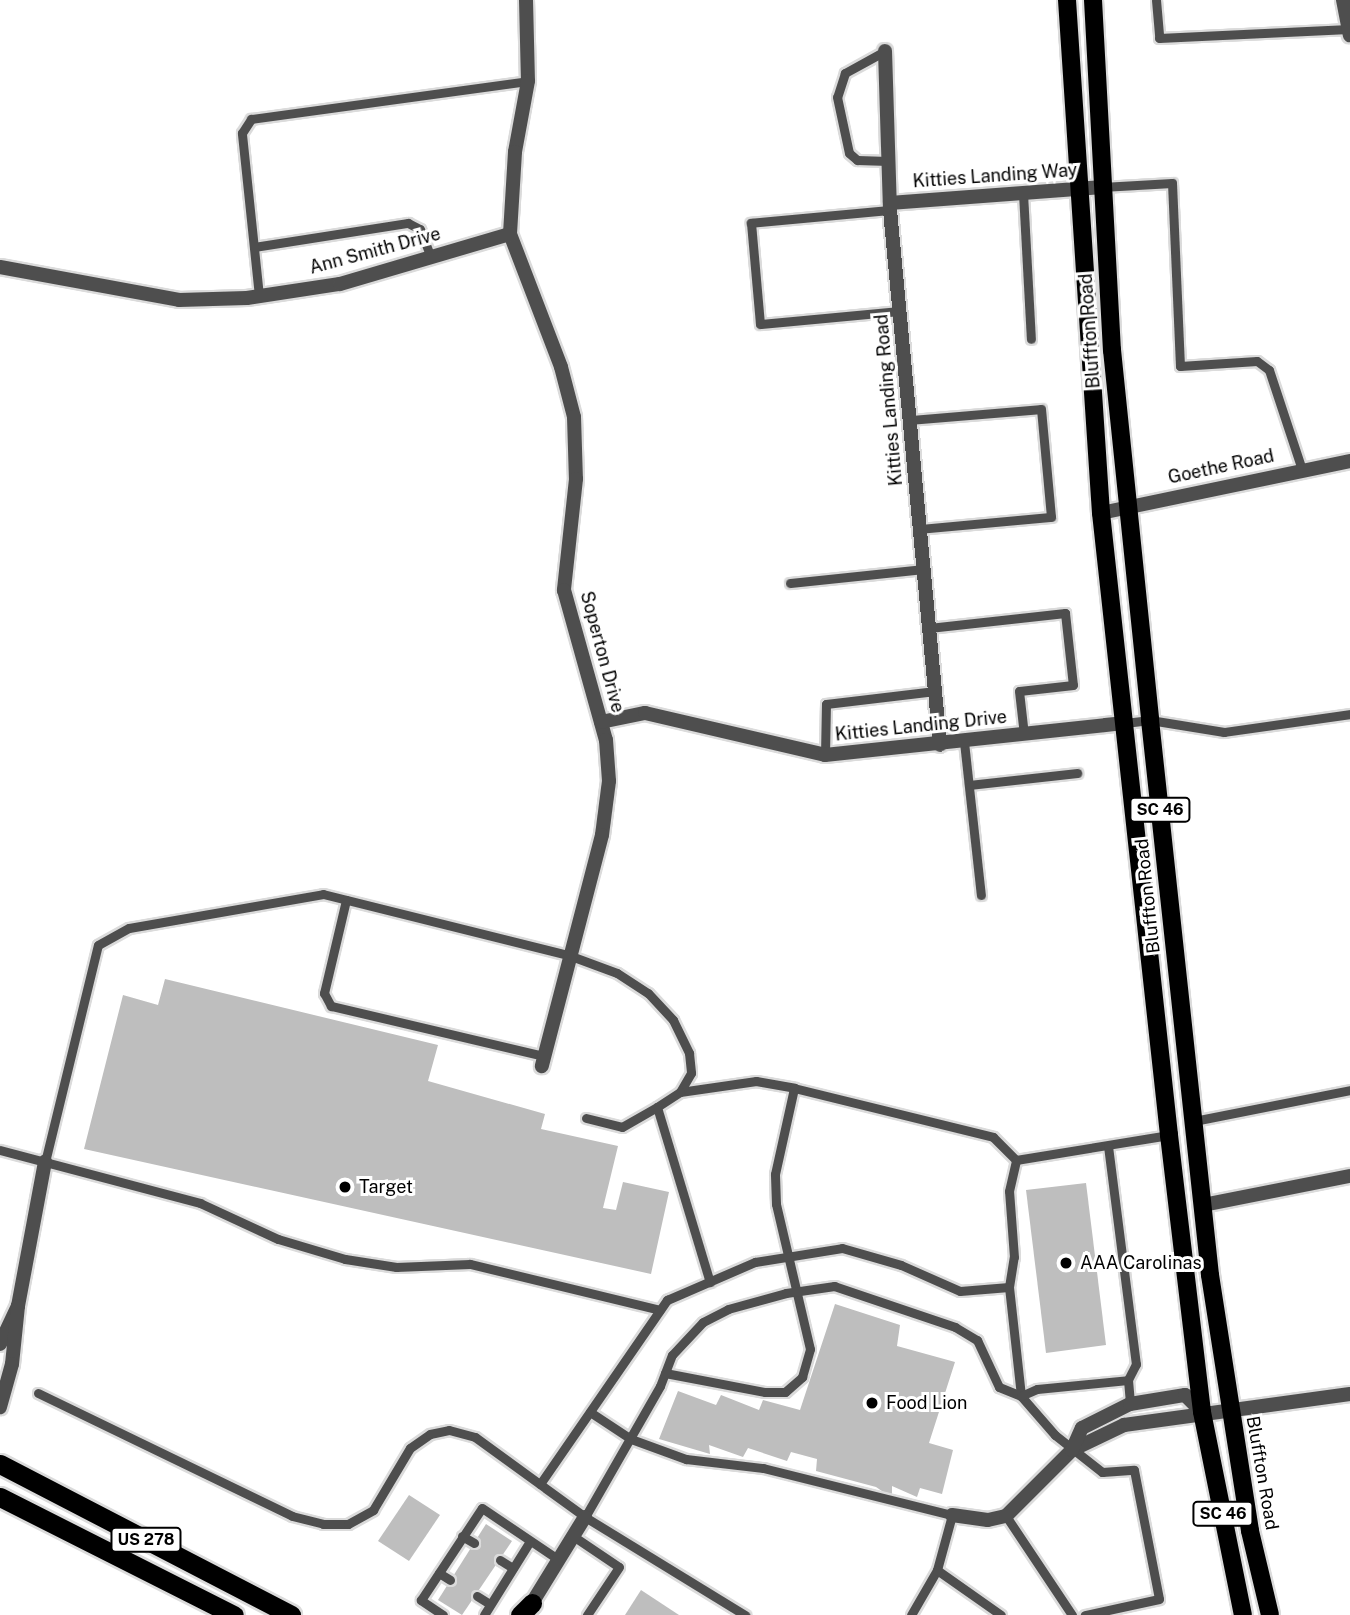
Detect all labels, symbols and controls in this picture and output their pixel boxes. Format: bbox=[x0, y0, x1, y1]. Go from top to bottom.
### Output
street label: Kitties Landing Way bbox=[912, 159, 1078, 193]
street label: Ann Smith Drive bbox=[307, 223, 443, 279]
street label: Bluffton Road bbox=[1075, 273, 1105, 389]
street label: Kitties Landing Road bbox=[871, 313, 907, 487]
street label: Goethe Road bbox=[1166, 445, 1276, 489]
street label: Soperton Drive bbox=[575, 589, 629, 715]
street label: Kitties Landing Drive bbox=[834, 706, 1008, 746]
road number: SC 46 bbox=[1128, 797, 1192, 822]
street label: Bluffton Road bbox=[1131, 838, 1165, 954]
place label: Target bbox=[359, 1176, 413, 1198]
marker: Target bbox=[337, 1179, 353, 1195]
place label: AAA Carolinas bbox=[1080, 1252, 1202, 1274]
marker: AAA Carolinas bbox=[1058, 1255, 1074, 1271]
place label: Food Lion bbox=[886, 1392, 967, 1414]
marker: Food Lion bbox=[864, 1395, 880, 1411]
street label: Bluffton Road bbox=[1241, 1414, 1283, 1532]
road number: SC 46 bbox=[1192, 1502, 1254, 1526]
road number: US 278 bbox=[109, 1528, 183, 1552]

